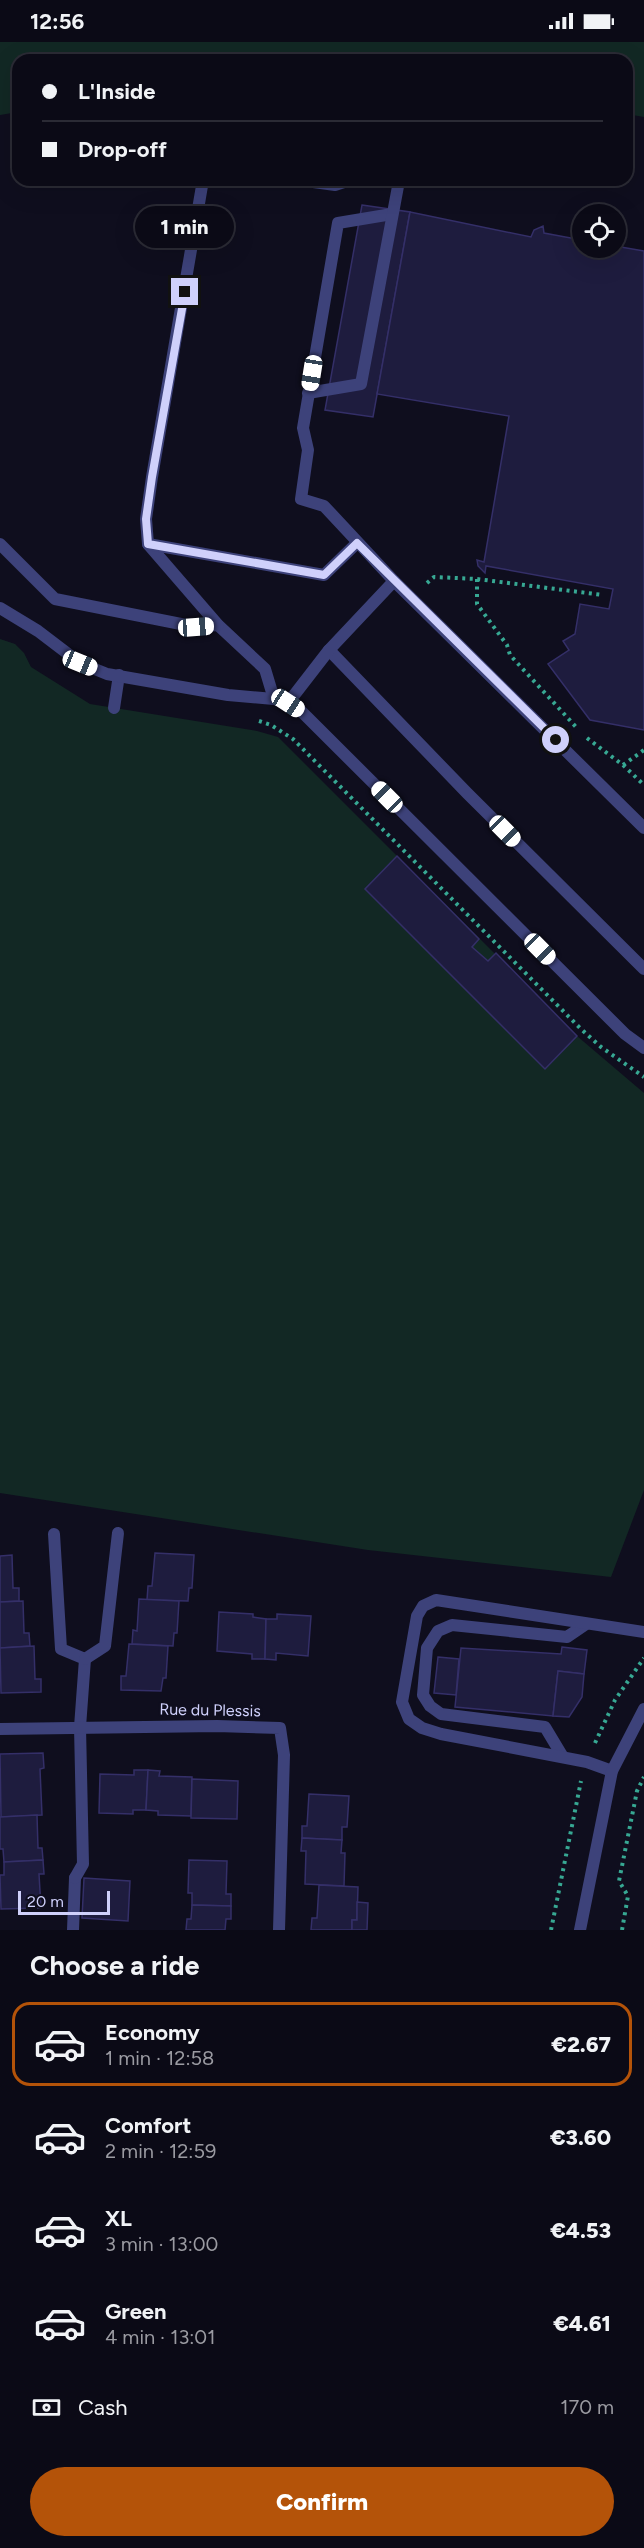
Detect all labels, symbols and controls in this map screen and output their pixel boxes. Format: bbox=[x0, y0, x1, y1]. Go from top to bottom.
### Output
text: 12:56 bbox=[30, 8, 84, 35]
text: L'Inside bbox=[78, 78, 155, 105]
text: Drop-off bbox=[78, 136, 167, 163]
map controls bbox=[572, 204, 626, 258]
button: locate bbox=[572, 204, 626, 258]
callout: 1 min bbox=[136, 205, 234, 247]
text: 1 min bbox=[161, 215, 208, 239]
route end bbox=[171, 278, 198, 305]
car bbox=[300, 354, 324, 392]
car bbox=[177, 617, 215, 637]
car bbox=[60, 648, 100, 678]
car bbox=[268, 686, 308, 720]
route start bbox=[542, 726, 569, 753]
car bbox=[368, 778, 406, 816]
car bbox=[486, 812, 524, 850]
car bbox=[521, 930, 559, 968]
street label: Rue du Plessis bbox=[159, 1700, 261, 1720]
scale bar bbox=[18, 1888, 110, 1916]
text: 20 m bbox=[27, 1892, 64, 1911]
text: Choose a ride bbox=[30, 1949, 199, 1982]
icon: car bbox=[33, 2017, 87, 2071]
text: Economy bbox=[105, 2019, 200, 2046]
text: €2.67 bbox=[551, 2031, 611, 2058]
text: 1 min · 12:58 bbox=[105, 2046, 214, 2070]
icon: car bbox=[33, 2110, 87, 2164]
text: Comfort bbox=[105, 2112, 191, 2139]
text: €3.60 bbox=[550, 2124, 611, 2151]
text: 2 min · 12:59 bbox=[105, 2139, 216, 2163]
icon: car bbox=[33, 2203, 87, 2257]
text: XL bbox=[105, 2205, 132, 2232]
text: €4.53 bbox=[550, 2217, 611, 2244]
text: 3 min · 13:00 bbox=[105, 2232, 218, 2256]
icon: car bbox=[33, 2296, 87, 2350]
text: Green bbox=[105, 2298, 167, 2325]
text: €4.61 bbox=[553, 2310, 611, 2337]
text: 4 min · 13:01 bbox=[105, 2325, 215, 2349]
icon: cash bbox=[30, 2391, 63, 2424]
text: Cash bbox=[78, 2394, 128, 2421]
text: 170 m bbox=[560, 2395, 614, 2419]
button: Confirm bbox=[30, 2467, 614, 2536]

